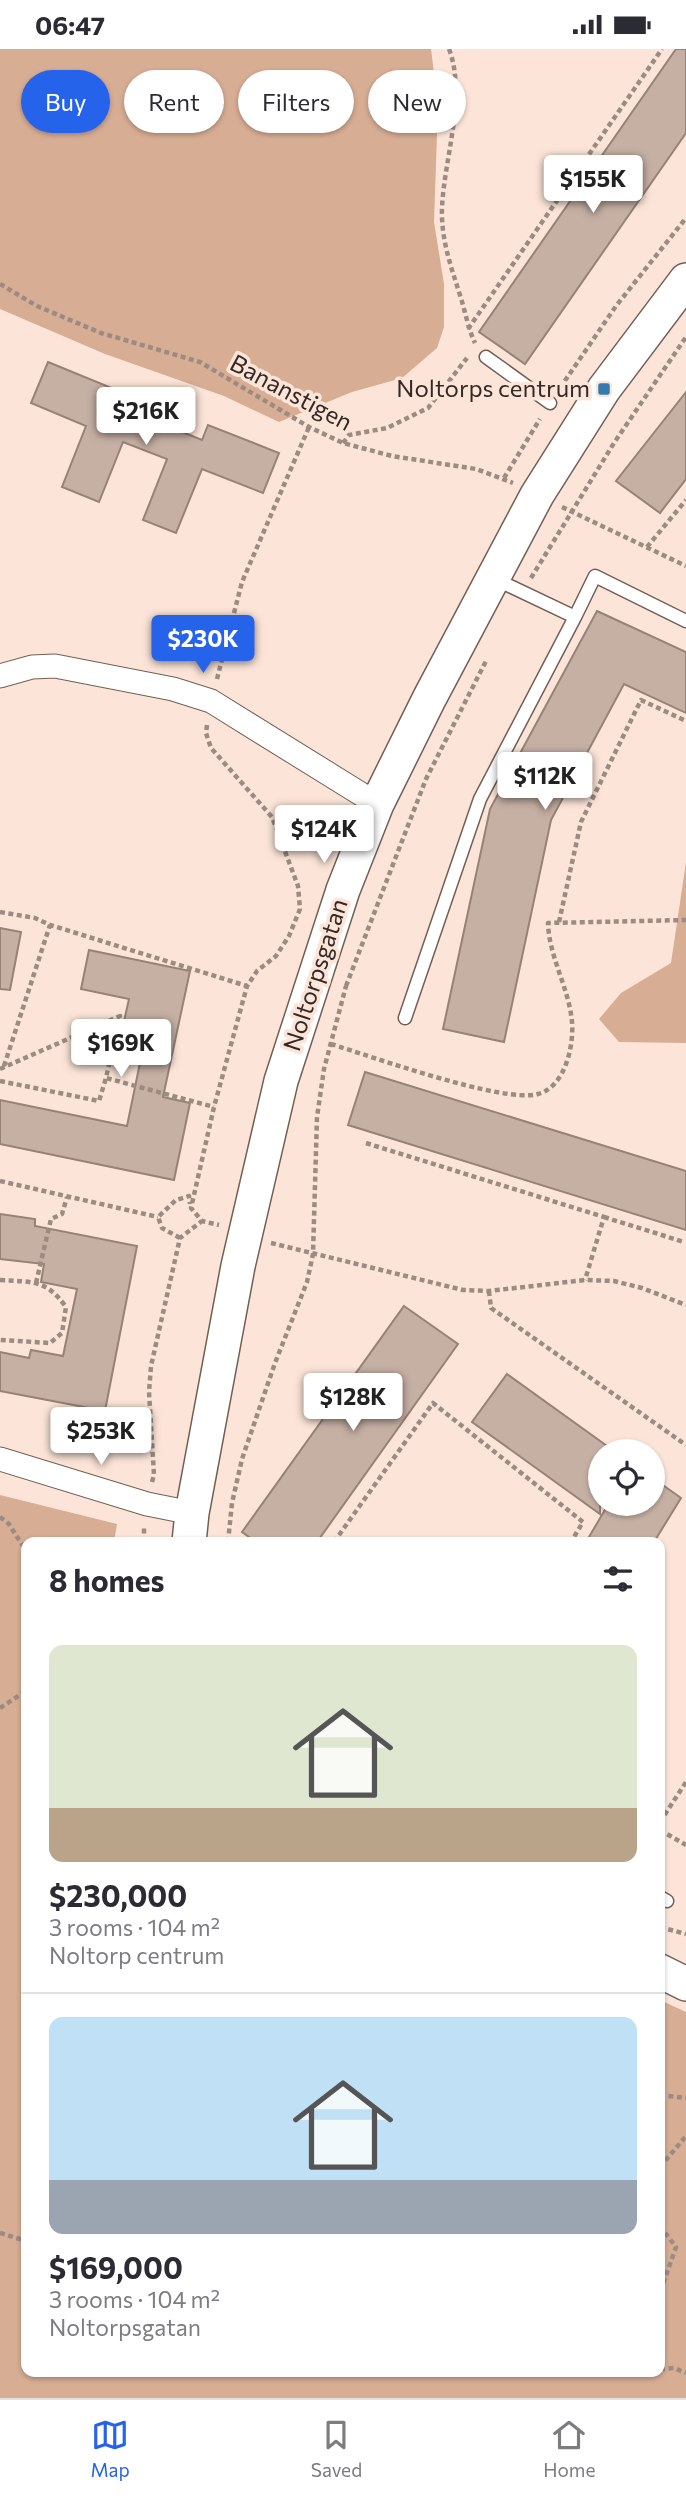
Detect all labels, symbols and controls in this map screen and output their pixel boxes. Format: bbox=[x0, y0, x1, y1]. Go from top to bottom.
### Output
text: 06:47 bbox=[35, 9, 105, 40]
chip: Buy bbox=[21, 70, 110, 133]
chip: Rent bbox=[124, 70, 224, 133]
chip: Filters bbox=[238, 70, 354, 133]
chip: New bbox=[368, 70, 466, 133]
pin: $155K bbox=[544, 155, 642, 215]
text: $155K bbox=[560, 164, 626, 192]
street label: Bananstigen bbox=[226, 347, 358, 436]
place label: Noltorps centrum bbox=[396, 373, 590, 402]
marker: Noltorps centrum bbox=[596, 381, 612, 397]
pin: $216K bbox=[97, 387, 195, 447]
text: $216K bbox=[113, 396, 179, 424]
pin: $230K bbox=[154, 615, 252, 675]
text: $230K bbox=[167, 624, 239, 652]
pin: $112K bbox=[496, 753, 594, 812]
text: $112K bbox=[513, 761, 577, 789]
pin: $124K bbox=[275, 805, 373, 865]
text: $124K bbox=[291, 814, 357, 842]
street label: Noltorpsgatan bbox=[276, 895, 353, 1054]
pin: $169K bbox=[72, 1019, 170, 1079]
text: $169K bbox=[87, 1028, 155, 1056]
pin: $128K bbox=[304, 1373, 402, 1433]
text: $128K bbox=[320, 1382, 386, 1410]
pin: $253K bbox=[52, 1407, 150, 1467]
text: $253K bbox=[66, 1416, 136, 1444]
map controls bbox=[588, 1439, 665, 1516]
button: locate bbox=[588, 1439, 665, 1516]
icon: filters bbox=[599, 1560, 637, 1598]
text: 8 homes bbox=[49, 1561, 165, 1598]
icon: home bbox=[280, 1690, 406, 1816]
text: $230,000 bbox=[49, 1876, 187, 1913]
text: 3 rooms · 104 m² bbox=[49, 1913, 220, 1941]
text: Noltorp centrum bbox=[49, 1941, 224, 1969]
icon: home bbox=[280, 2062, 406, 2188]
text: $169,000 bbox=[49, 2248, 183, 2285]
text: 3 rooms · 104 m² bbox=[49, 2285, 220, 2313]
text: Noltorpsgatan bbox=[49, 2313, 201, 2341]
tab: Map bbox=[91, 2416, 130, 2481]
tab: Saved bbox=[311, 2416, 362, 2481]
tab: Home bbox=[543, 2416, 595, 2481]

